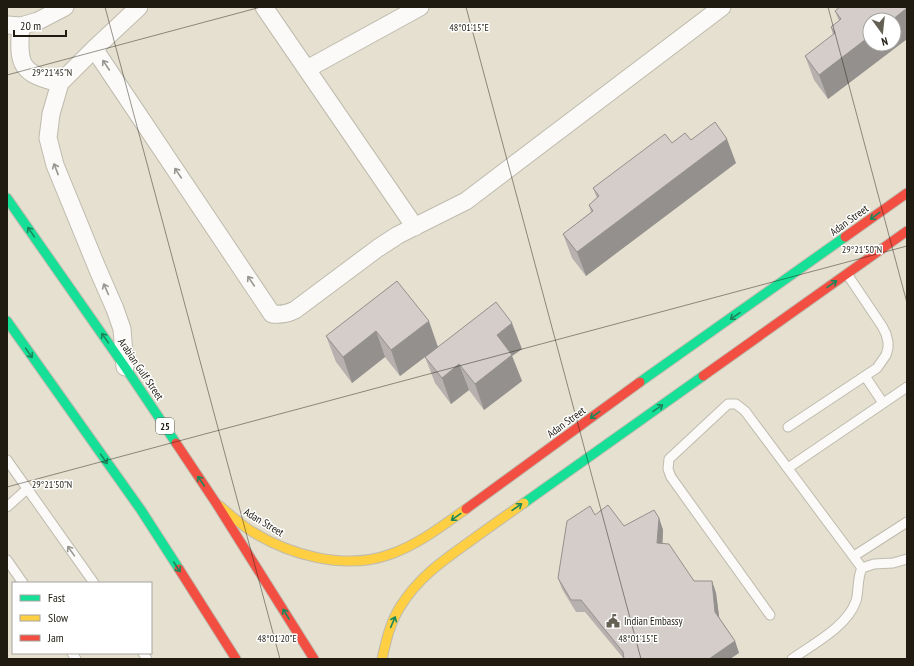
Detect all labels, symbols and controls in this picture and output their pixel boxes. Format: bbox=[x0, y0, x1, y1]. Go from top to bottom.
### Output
scale bar bbox=[14, 12, 66, 38]
north arrow bbox=[862, 12, 902, 52]
text: 20 m bbox=[20, 18, 41, 33]
text: 48°01'15"E bbox=[449, 21, 489, 34]
text: N bbox=[880, 34, 889, 49]
one-way arrow bbox=[102, 60, 110, 71]
text: 29°21'45"N bbox=[32, 66, 72, 79]
one-way arrow bbox=[52, 164, 60, 176]
one-way arrow bbox=[174, 168, 182, 179]
street label: Adan Street bbox=[827, 201, 871, 239]
one-way arrow bbox=[870, 212, 881, 220]
one-way arrow bbox=[27, 226, 35, 237]
text: 29°21'50"N bbox=[842, 243, 882, 256]
one-way arrow bbox=[247, 276, 255, 287]
one-way arrow bbox=[827, 280, 838, 288]
one-way arrow bbox=[102, 283, 109, 295]
one-way arrow bbox=[730, 312, 741, 320]
one-way arrow bbox=[101, 333, 109, 344]
street label: Arabian Gulf Street bbox=[115, 335, 167, 403]
one-way arrow bbox=[25, 347, 33, 358]
street label: Adan Street bbox=[544, 403, 588, 441]
one-way arrow bbox=[652, 404, 663, 412]
one-way arrow bbox=[590, 411, 601, 420]
road number: 25 bbox=[156, 418, 174, 434]
one-way arrow bbox=[100, 453, 108, 464]
one-way arrow bbox=[197, 475, 206, 486]
text: 29°21'50"N bbox=[32, 478, 72, 491]
one-way arrow bbox=[512, 503, 523, 511]
street label: Adan Street bbox=[241, 505, 287, 539]
one-way arrow bbox=[451, 513, 462, 521]
one-way arrow bbox=[67, 546, 75, 557]
one-way arrow bbox=[173, 561, 181, 572]
legend bbox=[12, 582, 152, 654]
text: Fast bbox=[48, 590, 66, 605]
one-way arrow bbox=[282, 609, 290, 620]
text: Slow bbox=[48, 610, 69, 625]
public building icon: Indian Embassy bbox=[605, 613, 621, 629]
place label: Indian Embassy bbox=[624, 614, 684, 628]
one-way arrow bbox=[390, 616, 397, 628]
text: Jam bbox=[47, 630, 64, 645]
text: 48°01'20"E bbox=[257, 632, 297, 645]
text: 48°01'15"E bbox=[618, 632, 658, 645]

